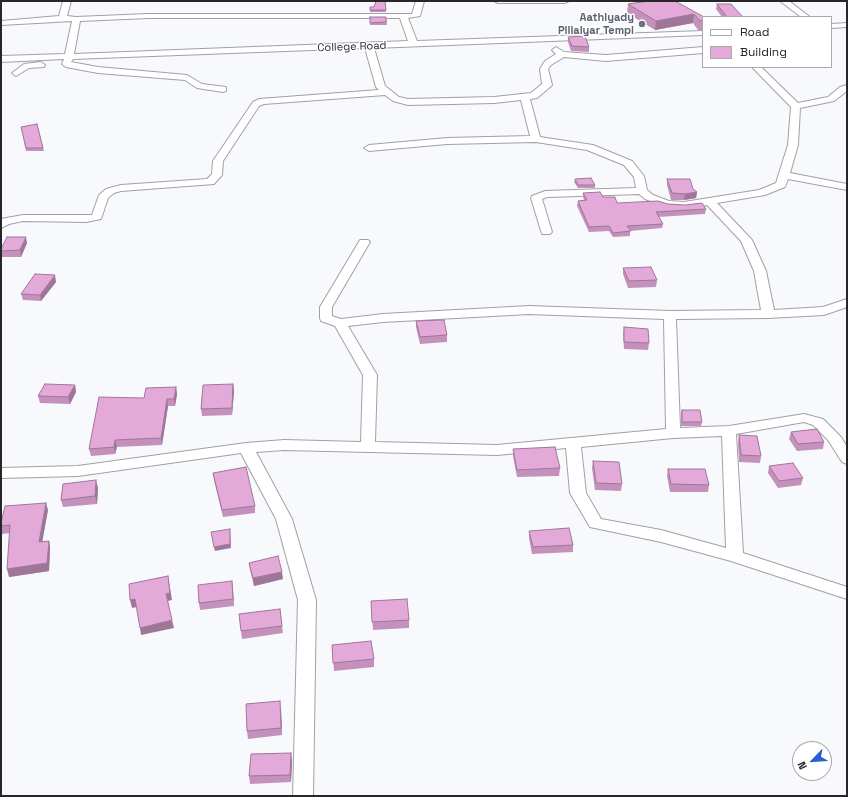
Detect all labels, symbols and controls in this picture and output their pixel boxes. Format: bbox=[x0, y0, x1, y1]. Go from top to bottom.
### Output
place label: Aathiyady Piilaiyar Templ bbox=[558, 11, 634, 37]
legend bbox=[702, 16, 832, 68]
marker: Aathiyady Piilaiyar Templ bbox=[637, 19, 647, 29]
text: Road bbox=[740, 24, 769, 40]
street label: College Road bbox=[317, 39, 387, 55]
text: Building bbox=[740, 44, 787, 60]
north arrow bbox=[792, 741, 832, 781]
text: N bbox=[794, 759, 810, 772]

